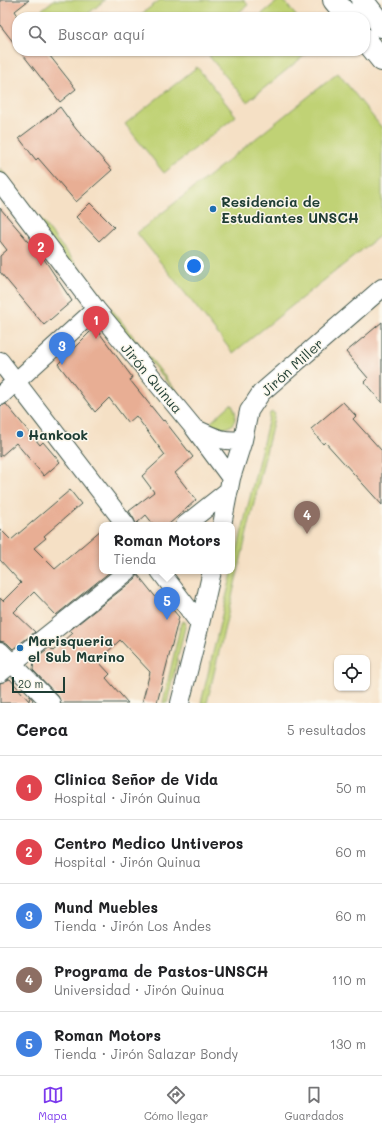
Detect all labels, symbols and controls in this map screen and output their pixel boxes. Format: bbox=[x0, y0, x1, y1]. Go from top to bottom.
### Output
search box bbox=[12, 12, 370, 56]
icon: search bbox=[26, 23, 48, 45]
text: Buscar aquí bbox=[58, 24, 145, 44]
place label: Residencia de Estudiantes UNSCH bbox=[221, 192, 359, 227]
marker: Residencia de Estudiantes UNSCH bbox=[208, 204, 218, 214]
pin: 2 bbox=[28, 233, 54, 266]
your location bbox=[184, 256, 204, 276]
pin: 1 bbox=[83, 306, 109, 339]
pin: 3 bbox=[49, 332, 75, 365]
street label: Jirón Miller bbox=[257, 334, 327, 400]
street label: Jirón Quinua bbox=[117, 339, 187, 417]
place label: Hankook bbox=[28, 425, 88, 444]
marker: Hankook bbox=[15, 429, 25, 439]
pin: 4 bbox=[294, 501, 320, 534]
popup bbox=[99, 522, 235, 574]
text: Roman Motors bbox=[114, 530, 221, 550]
text: Tienda bbox=[114, 550, 156, 567]
pin: 5 bbox=[154, 587, 180, 620]
place label: Marisqueria el Sub Marino bbox=[28, 631, 125, 666]
marker: Marisqueria el Sub Marino bbox=[15, 643, 25, 653]
map controls bbox=[334, 655, 370, 691]
button: locate bbox=[334, 655, 370, 691]
scale bar bbox=[12, 675, 65, 694]
text: 20 m bbox=[18, 676, 43, 691]
text: Cerca bbox=[16, 718, 68, 740]
text: 5 resultados bbox=[287, 721, 366, 738]
text: Clinica Señor de Vida bbox=[54, 769, 218, 789]
text: 1 bbox=[26, 779, 32, 796]
text: 50 m bbox=[336, 779, 366, 796]
text: Hospital · Jirón Quinua bbox=[54, 789, 201, 806]
text: Centro Medico Untiveros bbox=[54, 833, 243, 853]
text: 2 bbox=[25, 843, 33, 860]
text: 60 m bbox=[336, 843, 366, 860]
text: Hospital · Jirón Quinua bbox=[54, 853, 201, 870]
text: Mund Muebles bbox=[54, 897, 158, 917]
text: 3 bbox=[25, 907, 33, 924]
text: 60 m bbox=[336, 907, 366, 924]
text: Tienda · Jirón Los Andes bbox=[54, 917, 211, 934]
text: Programa de Pastos-UNSCH bbox=[54, 961, 269, 981]
text: 4 bbox=[25, 971, 33, 988]
text: 110 m bbox=[332, 971, 366, 988]
text: Universidad · Jirón Quinua bbox=[54, 981, 225, 998]
text: Roman Motors bbox=[54, 1025, 161, 1045]
text: 5 bbox=[25, 1035, 33, 1052]
text: 130 m bbox=[330, 1035, 366, 1052]
text: Tienda · Jirón Salazar Bondy bbox=[54, 1045, 238, 1062]
tab: Mapa bbox=[38, 1084, 67, 1123]
tab: Cómo llegar bbox=[144, 1084, 208, 1123]
tab: Guardados bbox=[285, 1084, 344, 1123]

